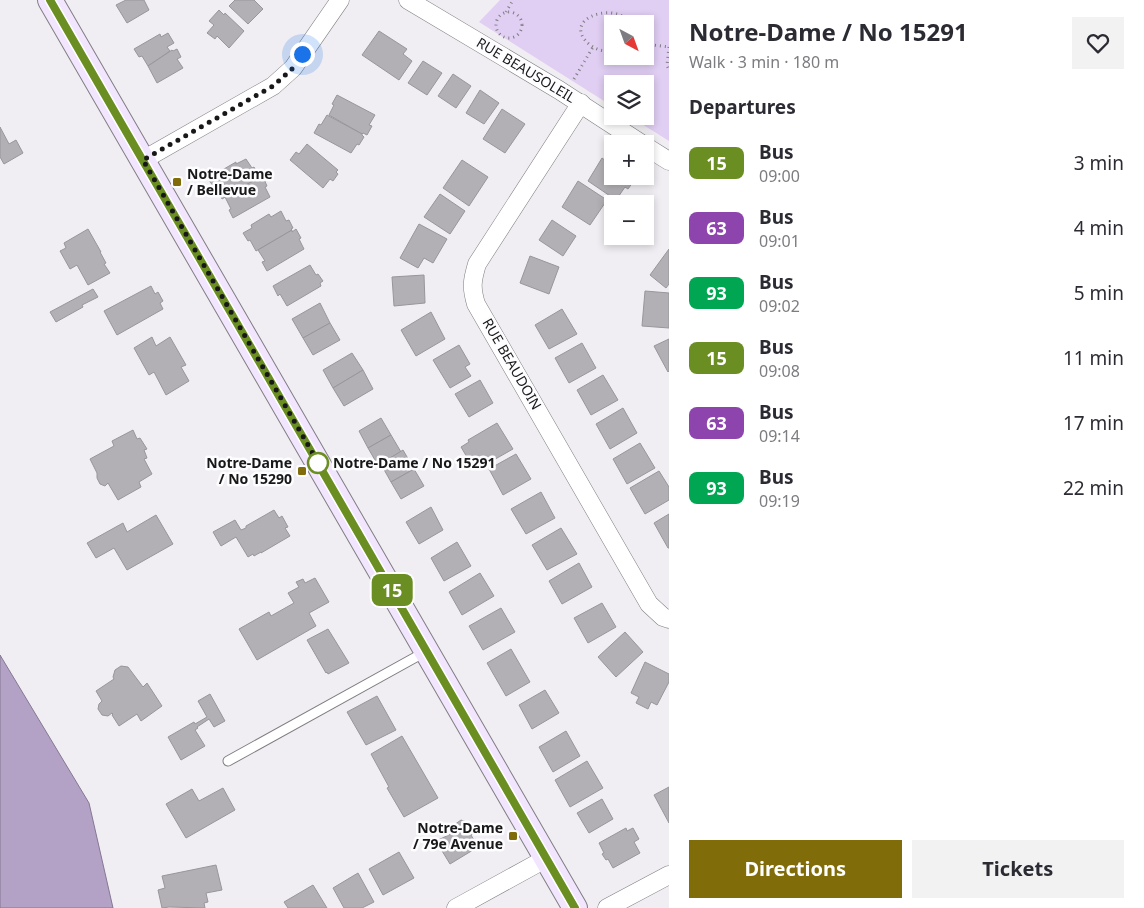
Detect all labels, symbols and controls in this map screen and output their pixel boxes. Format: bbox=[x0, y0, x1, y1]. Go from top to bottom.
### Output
north arrow bbox=[604, 15, 654, 65]
map controls bbox=[604, 15, 654, 245]
text: Notre-Dame / No 15291 bbox=[689, 15, 968, 48]
button: heart bbox=[1072, 17, 1124, 69]
street label: RUE BEAUSOLEIL bbox=[473, 33, 579, 107]
your location bbox=[290, 42, 315, 67]
text: Walk · 3 min · 180 m bbox=[689, 51, 839, 73]
button: layers bbox=[604, 75, 654, 125]
text: Departures bbox=[689, 94, 796, 120]
button: + bbox=[604, 135, 654, 185]
text: Bus bbox=[759, 139, 794, 165]
text: 3 min bbox=[1074, 150, 1124, 176]
text: 15 bbox=[706, 151, 727, 175]
place label: Notre-Dame / Bellevue bbox=[187, 164, 273, 199]
text: 09:00 bbox=[759, 165, 800, 187]
marker: Notre-Dame / Bellevue bbox=[171, 176, 183, 188]
button: − bbox=[604, 195, 654, 245]
text: Bus bbox=[759, 204, 794, 230]
text: 4 min bbox=[1074, 215, 1124, 241]
text: 63 bbox=[706, 216, 727, 240]
text: 09:01 bbox=[759, 230, 800, 252]
text: Bus bbox=[759, 269, 794, 295]
text: 5 min bbox=[1074, 280, 1124, 306]
text: 93 bbox=[706, 281, 727, 305]
text: 09:02 bbox=[759, 295, 800, 317]
street label: RUE BEAUDOIN bbox=[478, 314, 546, 413]
text: Bus bbox=[759, 334, 794, 360]
text: 11 min bbox=[1063, 345, 1124, 371]
text: 15 bbox=[706, 346, 727, 370]
text: 09:08 bbox=[759, 360, 800, 382]
text: Bus bbox=[759, 399, 794, 425]
text: 17 min bbox=[1063, 410, 1124, 436]
text: 63 bbox=[706, 411, 727, 435]
text: 09:14 bbox=[759, 425, 800, 447]
marker: Notre-Dame / No 15291 bbox=[307, 452, 329, 474]
place label: Notre-Dame / No 15290 bbox=[206, 453, 292, 488]
place label: Notre-Dame / No 15291 bbox=[333, 453, 496, 472]
text: Bus bbox=[759, 464, 794, 490]
marker: Notre-Dame / No 15290 bbox=[296, 465, 308, 477]
text: 22 min bbox=[1063, 475, 1124, 501]
text: 93 bbox=[706, 476, 727, 500]
text: 09:19 bbox=[759, 490, 800, 512]
line badge: 15 bbox=[370, 574, 414, 606]
text: 15 bbox=[382, 578, 402, 602]
place label: Notre-Dame / 79e Avenue bbox=[413, 818, 503, 853]
marker: Notre-Dame / 79e Avenue bbox=[507, 830, 519, 842]
button: Directions bbox=[689, 840, 902, 898]
button: Tickets bbox=[912, 840, 1124, 898]

